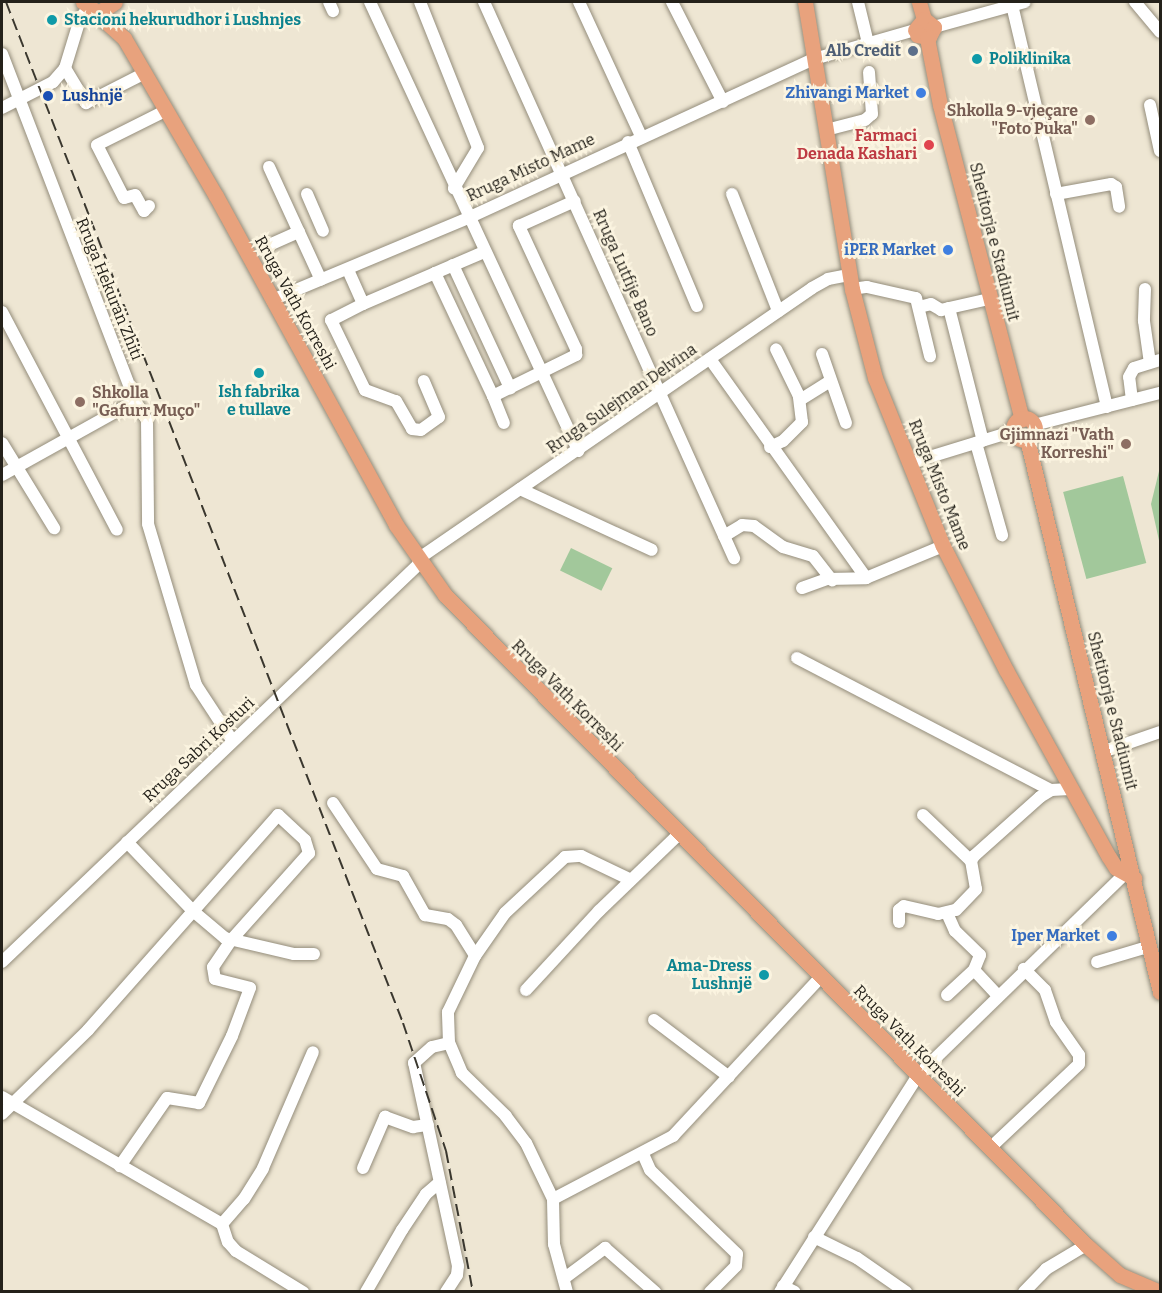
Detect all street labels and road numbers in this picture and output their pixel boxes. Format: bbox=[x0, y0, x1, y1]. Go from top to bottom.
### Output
street label: Rruga Misto Mame bbox=[464, 130, 598, 206]
street label: Shetitorja e Stadiumit bbox=[965, 161, 1023, 323]
street label: Rruga Lutfije Bano bbox=[588, 206, 662, 340]
street label: Rruga Hekuran Zhiti bbox=[72, 215, 146, 363]
street label: Rruga Vath Korreshi bbox=[250, 233, 340, 373]
street label: Rruga Sulejman Delvina bbox=[543, 340, 701, 458]
street label: Rruga Misto Mame bbox=[904, 417, 974, 553]
street label: Shetitorja e Stadiumit bbox=[1083, 630, 1141, 792]
street label: Rruga Vath Korreshi bbox=[507, 636, 627, 756]
street label: Rruga Sabri Kosturi bbox=[139, 694, 259, 806]
street label: Rruga Vath Korreshi bbox=[849, 981, 969, 1101]

